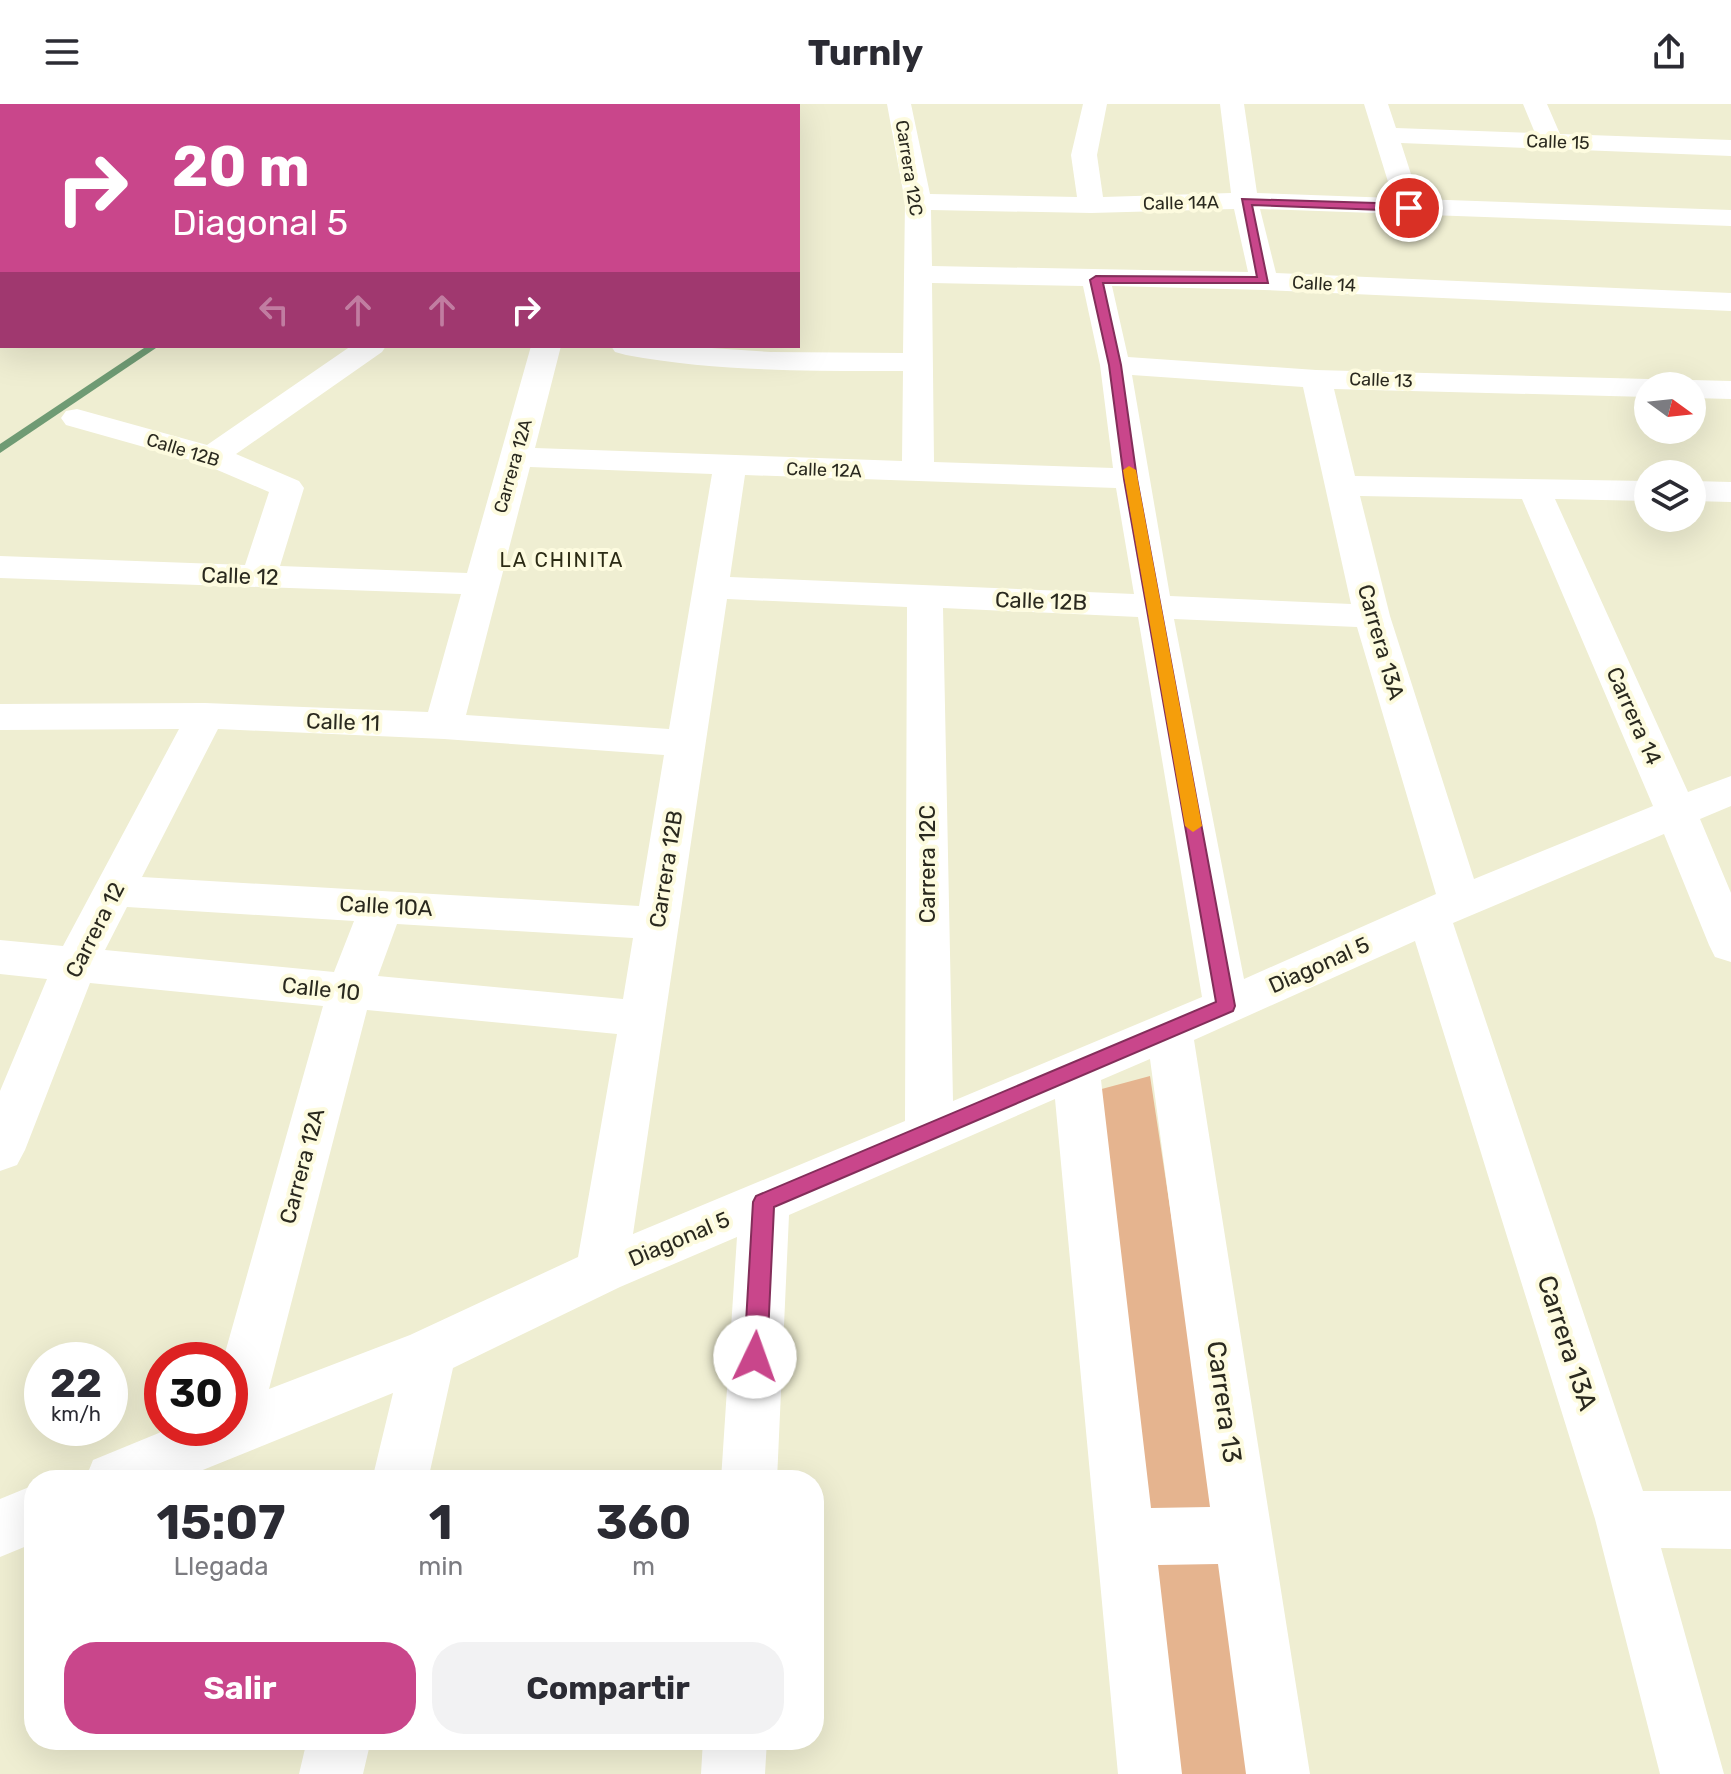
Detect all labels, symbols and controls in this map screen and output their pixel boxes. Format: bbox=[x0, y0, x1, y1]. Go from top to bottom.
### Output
icon: menu bbox=[40, 30, 84, 74]
icon: share bbox=[1647, 30, 1691, 74]
text: Turnly bbox=[808, 31, 923, 74]
street label: Carrera 12C bbox=[891, 118, 927, 218]
street label: Calle 15 bbox=[1526, 130, 1590, 154]
text: 20 m bbox=[172, 134, 310, 200]
icon: right bbox=[40, 136, 144, 240]
pin bbox=[1375, 174, 1443, 242]
icon: arrive bbox=[1387, 186, 1431, 230]
street label: Calle 14A bbox=[1143, 191, 1219, 215]
text: Diagonal 5 bbox=[172, 201, 348, 244]
street label: Calle 14 bbox=[1291, 271, 1357, 297]
icon: left bbox=[252, 288, 296, 332]
icon: ahead bbox=[336, 288, 380, 332]
icon: ahead bbox=[420, 288, 464, 332]
icon: right bbox=[504, 288, 548, 332]
street label: Calle 13 bbox=[1349, 368, 1413, 392]
north arrow bbox=[1634, 372, 1706, 444]
map controls bbox=[1634, 372, 1706, 532]
street label: Carrera 12A bbox=[489, 416, 537, 516]
street label: Calle 12B bbox=[144, 428, 222, 472]
street label: Calle 12A bbox=[786, 458, 862, 482]
button: layers bbox=[1634, 460, 1706, 532]
district label: LA CHINITA bbox=[500, 548, 624, 572]
street label: Calle 12 bbox=[201, 561, 279, 591]
street label: Carrera 13A bbox=[1352, 581, 1410, 703]
street label: Calle 12B bbox=[994, 586, 1088, 616]
street label: Carrera 14 bbox=[1600, 663, 1668, 769]
street label: Calle 11 bbox=[306, 707, 380, 737]
street label: Carrera 12C bbox=[914, 805, 941, 923]
street label: Carrera 12B bbox=[643, 808, 689, 930]
street label: Carrera 12 bbox=[59, 878, 131, 982]
street label: Calle 10A bbox=[339, 890, 434, 922]
street label: Diagonal 5 bbox=[1264, 931, 1374, 999]
street label: Calle 10 bbox=[281, 971, 361, 1007]
street label: Carrera 12A bbox=[274, 1105, 330, 1227]
street label: Diagonal 5 bbox=[624, 1206, 734, 1272]
street label: Carrera 13A bbox=[1531, 1271, 1603, 1415]
position arrow bbox=[713, 1315, 797, 1399]
street label: Carrera 13 bbox=[1200, 1339, 1248, 1465]
speed limit sign: 30 bbox=[144, 1342, 248, 1446]
text: 22 bbox=[50, 1360, 102, 1407]
text: km/h bbox=[51, 1402, 101, 1426]
text: 15:07 bbox=[157, 1494, 286, 1551]
text: 1 bbox=[429, 1494, 453, 1551]
text: 360 bbox=[596, 1494, 691, 1551]
text: Llegada bbox=[173, 1551, 269, 1582]
text: min bbox=[418, 1551, 463, 1582]
text: m bbox=[632, 1551, 655, 1582]
button: Salir bbox=[64, 1642, 416, 1734]
button: Compartir bbox=[432, 1642, 784, 1734]

